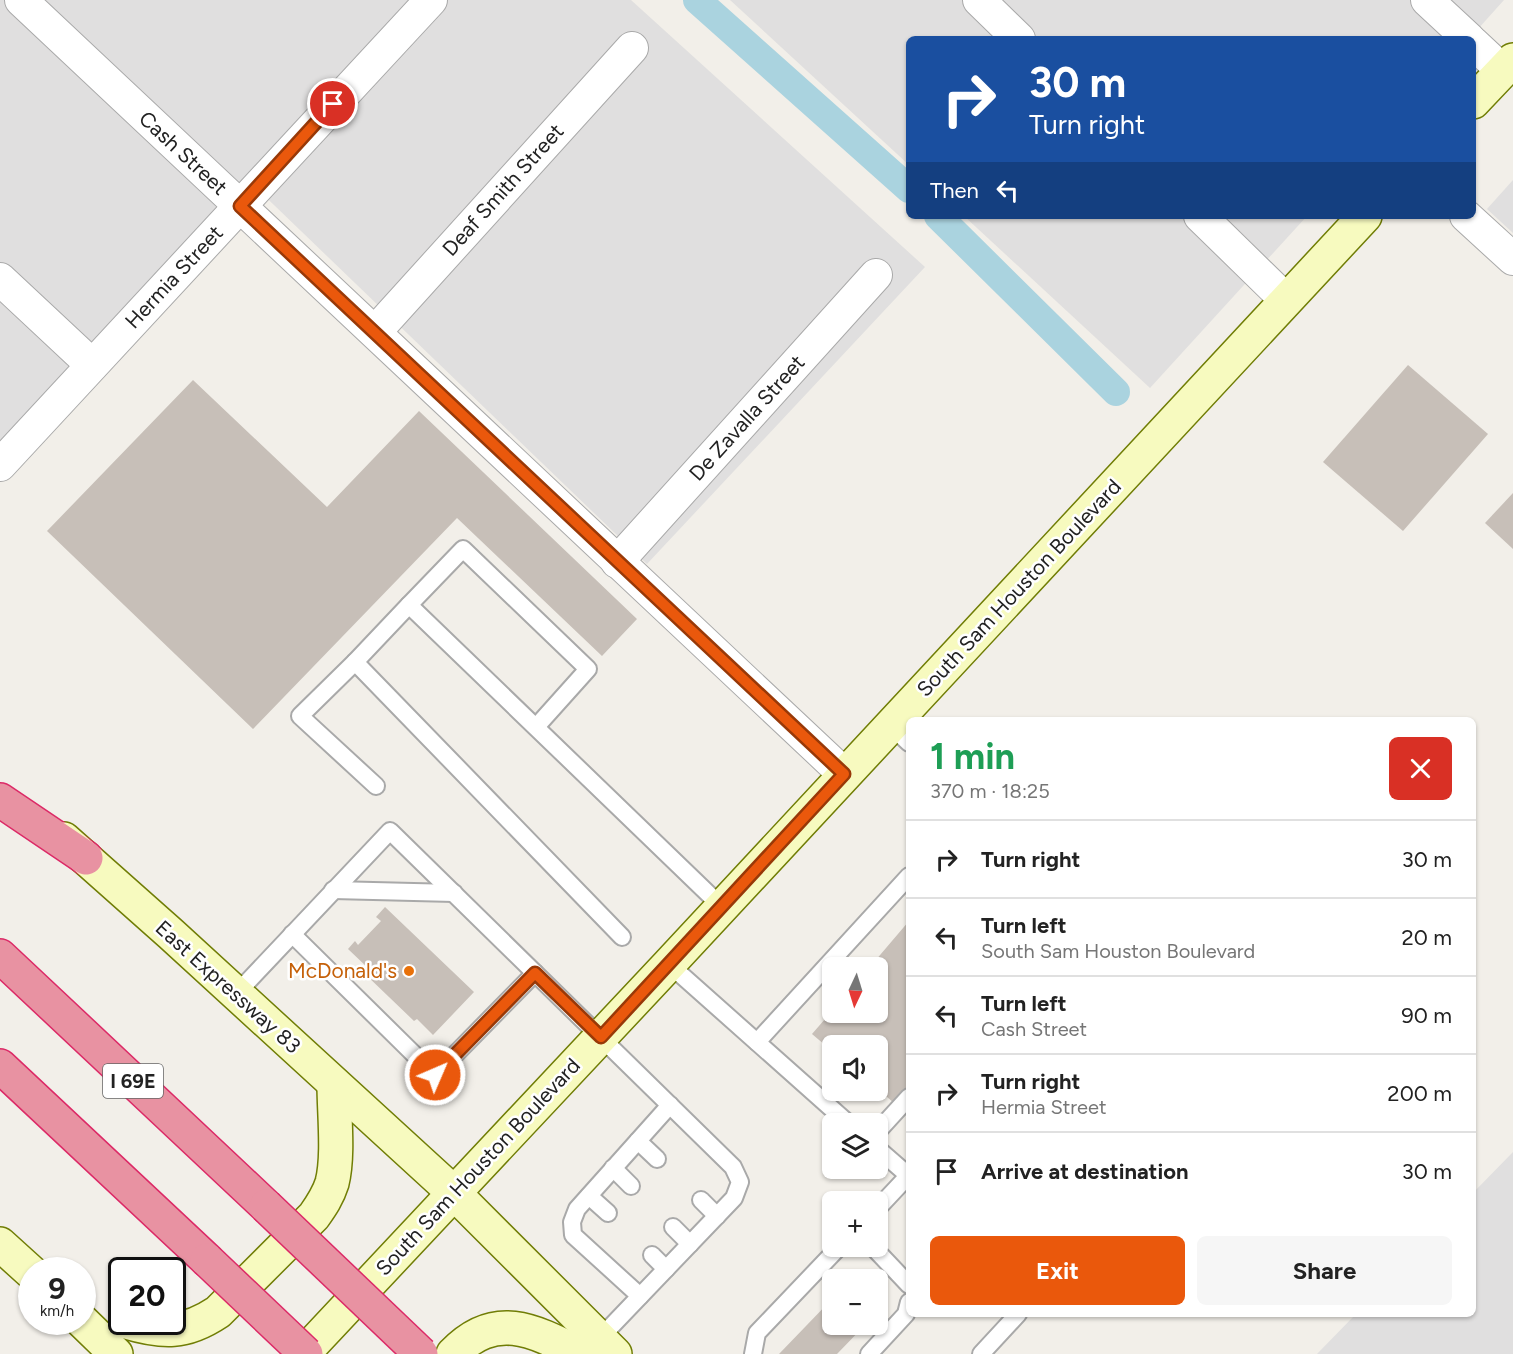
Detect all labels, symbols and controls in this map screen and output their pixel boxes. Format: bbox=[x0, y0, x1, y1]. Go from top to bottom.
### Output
text: 30 m bbox=[1029, 57, 1126, 108]
icon: right bbox=[930, 60, 1008, 138]
pin bbox=[307, 78, 358, 129]
icon: arrive bbox=[316, 87, 349, 120]
street label: Cash Street bbox=[134, 106, 233, 200]
text: Turn right bbox=[1029, 108, 1145, 141]
street label: Deaf Smith Street bbox=[437, 119, 568, 261]
icon: left bbox=[991, 174, 1024, 207]
text: Then bbox=[930, 177, 979, 204]
street label: Hermia Street bbox=[120, 220, 228, 333]
street label: De Zavalla Street bbox=[684, 350, 810, 486]
street label: South Sam Houston Boulevard bbox=[911, 474, 1126, 702]
text: 1 min bbox=[930, 735, 1015, 778]
button: close bbox=[1389, 737, 1452, 800]
text: 370 m · 18:25 bbox=[930, 779, 1050, 803]
icon: right bbox=[930, 843, 963, 876]
text: Turn right bbox=[981, 846, 1080, 873]
text: 30 m bbox=[1402, 846, 1452, 873]
text: Turn left bbox=[981, 912, 1067, 939]
street label: East Expressway 83 bbox=[151, 915, 306, 1058]
icon: left bbox=[930, 921, 963, 954]
text: 20 m bbox=[1401, 924, 1452, 951]
text: South Sam Houston Boulevard bbox=[981, 939, 1255, 963]
north arrow bbox=[822, 957, 888, 1023]
map controls bbox=[822, 957, 888, 1335]
place label: McDonald's bbox=[288, 958, 397, 983]
marker: McDonald's bbox=[402, 964, 416, 978]
text: Turn left bbox=[981, 990, 1067, 1017]
icon: left bbox=[930, 999, 963, 1032]
text: 90 m bbox=[1401, 1002, 1452, 1029]
text: Cash Street bbox=[981, 1017, 1087, 1041]
button: sound bbox=[822, 1035, 888, 1101]
position arrow bbox=[403, 1043, 467, 1107]
street label: South Sam Houston Boulevard bbox=[370, 1053, 585, 1281]
road number: I 69E bbox=[103, 1064, 163, 1098]
text: Turn right bbox=[981, 1068, 1080, 1095]
icon: right bbox=[930, 1077, 963, 1110]
text: 200 m bbox=[1387, 1080, 1452, 1107]
text: Hermia Street bbox=[981, 1095, 1107, 1119]
button: layers bbox=[822, 1113, 888, 1179]
icon: arrive bbox=[930, 1155, 963, 1188]
text: Arrive at destination bbox=[981, 1158, 1189, 1185]
text: 30 m bbox=[1402, 1158, 1452, 1185]
button: + bbox=[822, 1191, 888, 1257]
button: Exit bbox=[930, 1236, 1185, 1305]
button: Share bbox=[1197, 1236, 1452, 1305]
speed limit sign: 20 bbox=[108, 1257, 186, 1335]
button: − bbox=[822, 1269, 888, 1335]
text: 9 bbox=[48, 1270, 66, 1307]
text: km/h bbox=[40, 1302, 74, 1320]

